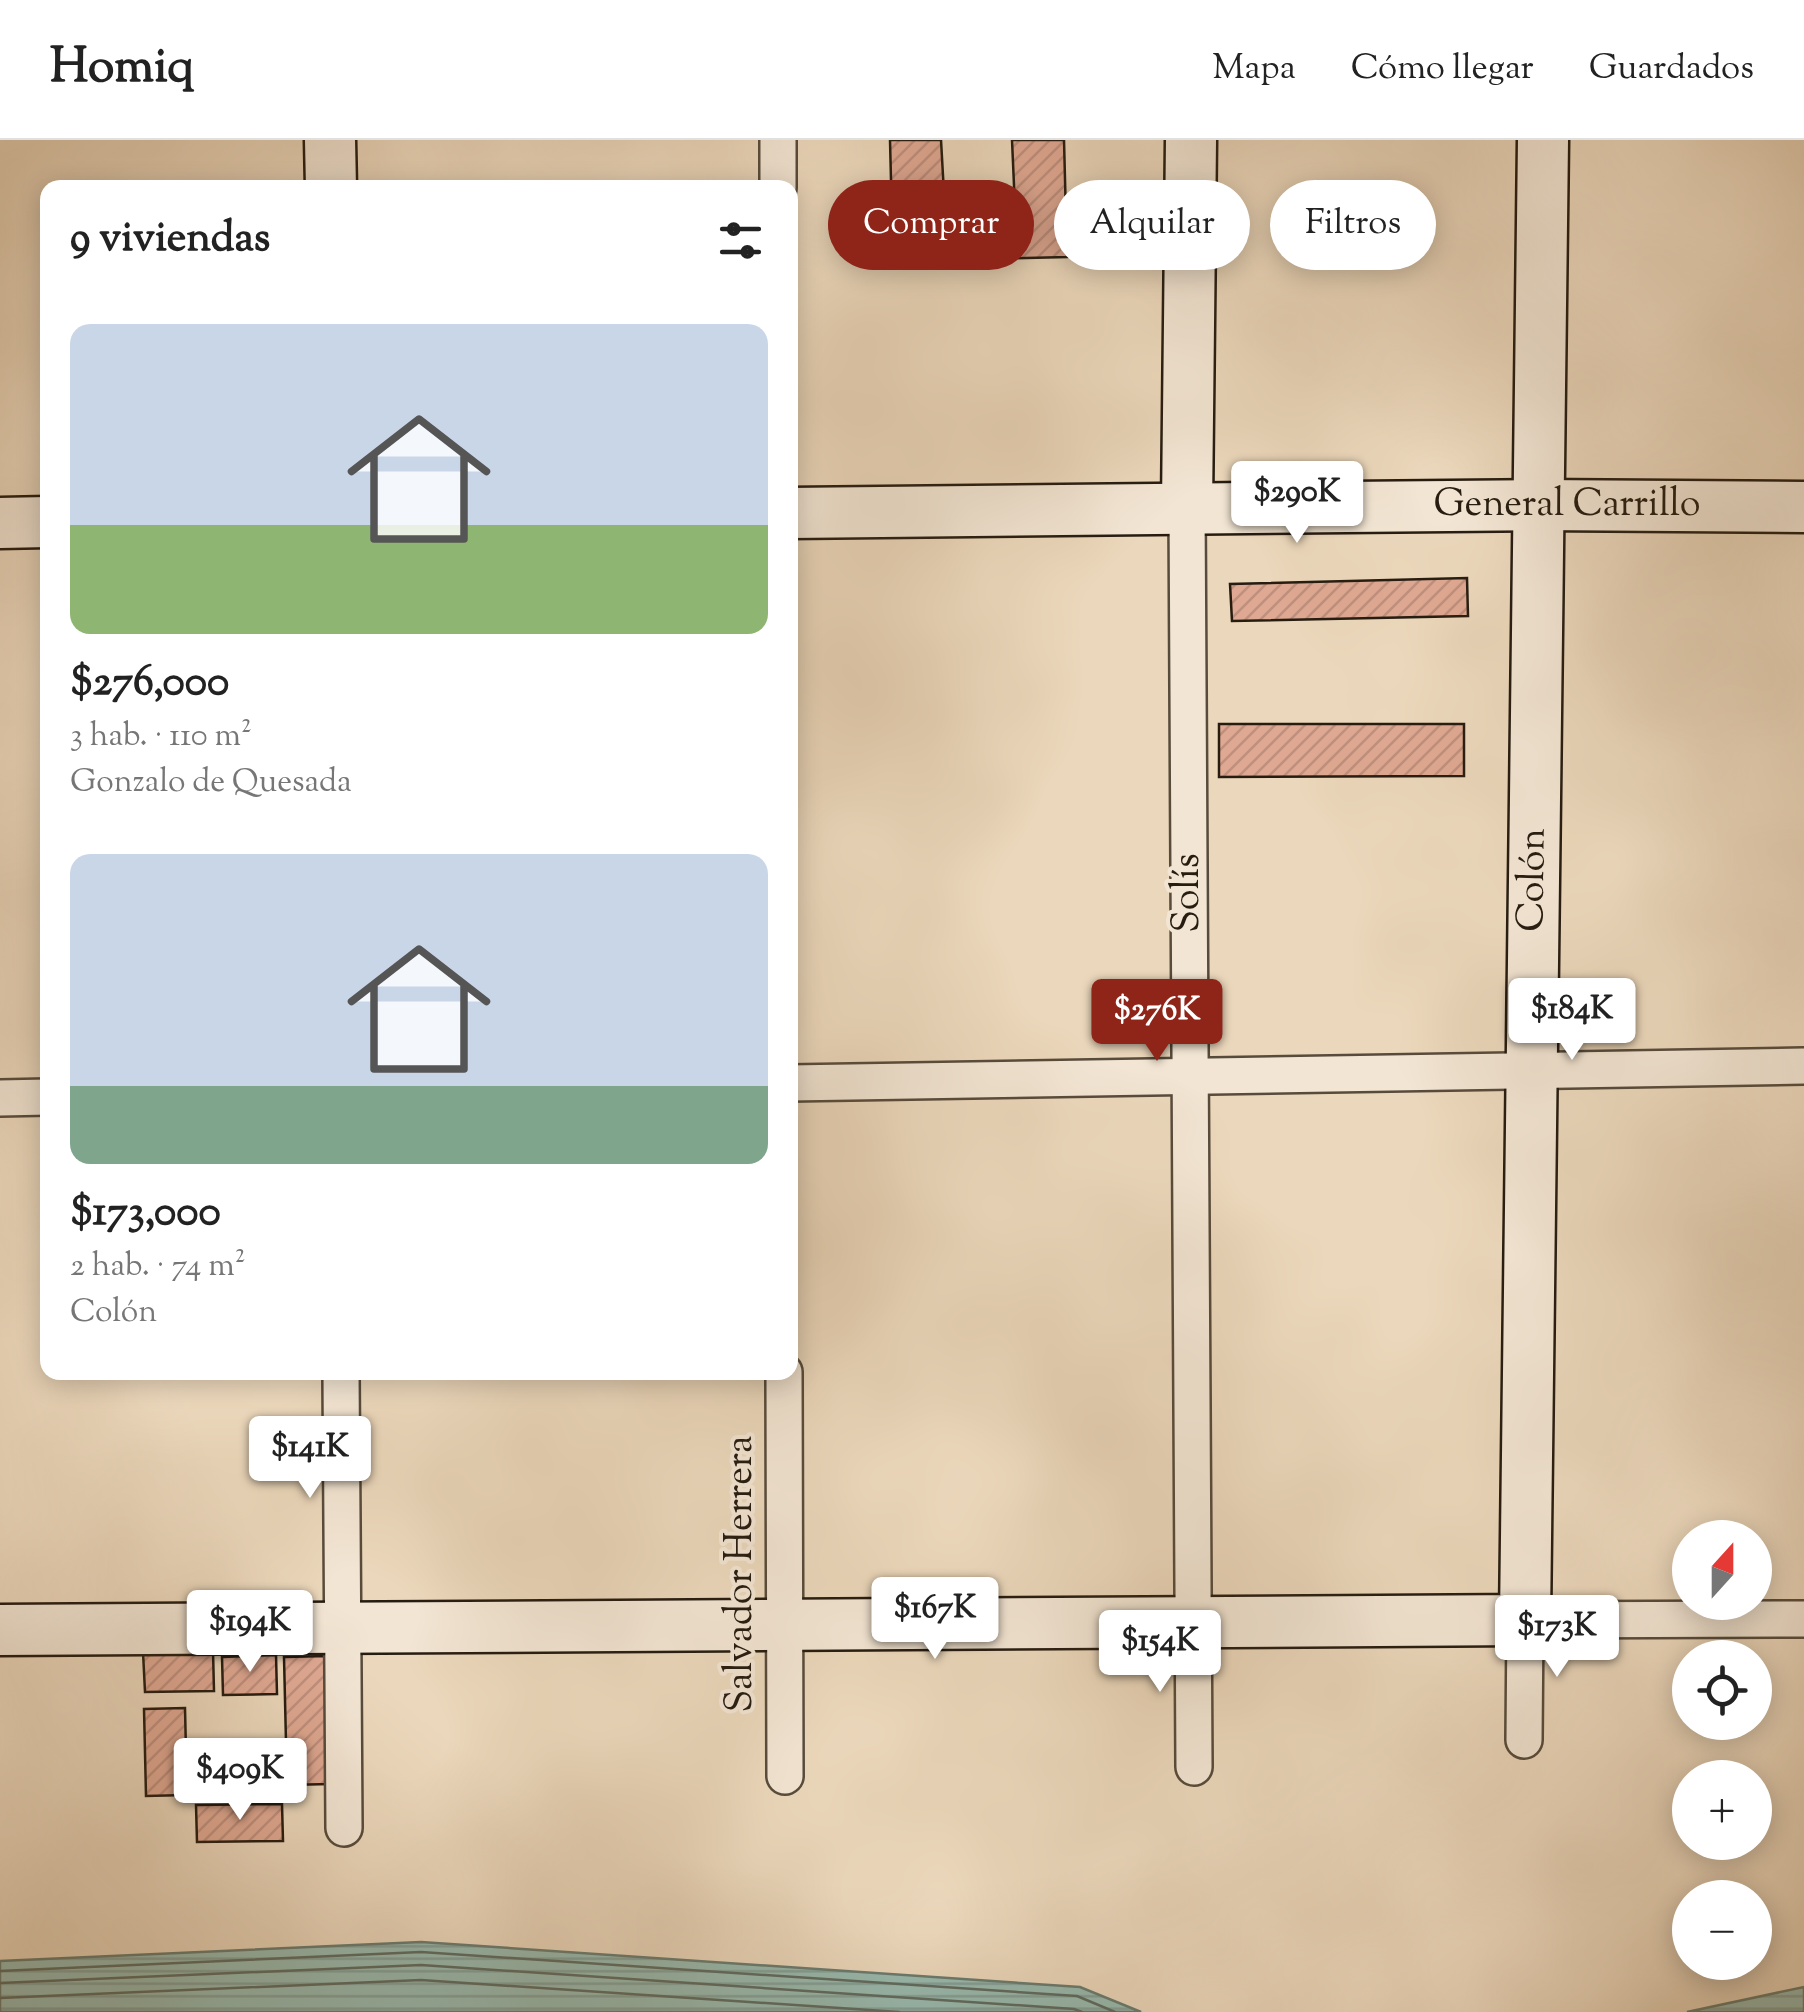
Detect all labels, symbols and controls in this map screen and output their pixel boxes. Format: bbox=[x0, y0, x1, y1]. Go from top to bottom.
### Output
text: Homiq bbox=[50, 35, 194, 104]
text: Mapa bbox=[1212, 44, 1296, 95]
text: Cómo llegar bbox=[1351, 44, 1534, 95]
text: Guardados bbox=[1589, 44, 1754, 95]
chip: Comprar bbox=[828, 180, 1034, 270]
chip: Alquilar bbox=[1054, 180, 1250, 270]
chip: Filtros bbox=[1270, 180, 1436, 270]
text: 9 viviendas bbox=[70, 210, 270, 270]
icon: filters bbox=[713, 213, 768, 268]
icon: home bbox=[329, 389, 509, 569]
pin: $290K bbox=[1227, 461, 1367, 546]
text: $290K bbox=[1253, 470, 1341, 516]
street label: General Carrillo bbox=[1433, 479, 1701, 533]
text: $276,000 bbox=[70, 654, 229, 714]
text: 3 hab. · 110 m² bbox=[70, 714, 252, 760]
text: Gonzalo de Quesada bbox=[70, 760, 352, 806]
street label: Colón bbox=[1506, 828, 1562, 932]
street label: Solís bbox=[1162, 853, 1216, 933]
icon: home bbox=[329, 919, 509, 1099]
pin: $184K bbox=[1502, 978, 1642, 1063]
pin: $276K bbox=[1087, 979, 1227, 1064]
text: $184K bbox=[1531, 987, 1613, 1033]
text: $276K bbox=[1113, 988, 1201, 1034]
text: $173,000 bbox=[70, 1184, 221, 1244]
text: 2 hab. · 74 m² bbox=[70, 1244, 245, 1290]
text: Colón bbox=[70, 1290, 157, 1336]
pin: $141K bbox=[240, 1416, 380, 1501]
text: $141K bbox=[271, 1425, 349, 1471]
street label: Salvador Herrera bbox=[715, 1435, 769, 1713]
north arrow bbox=[1672, 1520, 1772, 1620]
map controls bbox=[1672, 1520, 1772, 1980]
pin: $167K bbox=[865, 1577, 1005, 1662]
text: $167K bbox=[893, 1586, 977, 1632]
pin: $194K bbox=[180, 1590, 320, 1675]
pin: $173K bbox=[1487, 1595, 1627, 1680]
text: $194K bbox=[209, 1599, 291, 1645]
text: $173K bbox=[1517, 1604, 1597, 1650]
pin: $154K bbox=[1090, 1610, 1230, 1695]
text: $154K bbox=[1121, 1619, 1199, 1665]
button: locate bbox=[1672, 1640, 1772, 1740]
pin: $409K bbox=[170, 1738, 310, 1823]
text: $409K bbox=[196, 1747, 284, 1793]
button: + bbox=[1672, 1760, 1772, 1860]
button: − bbox=[1672, 1880, 1772, 1980]

